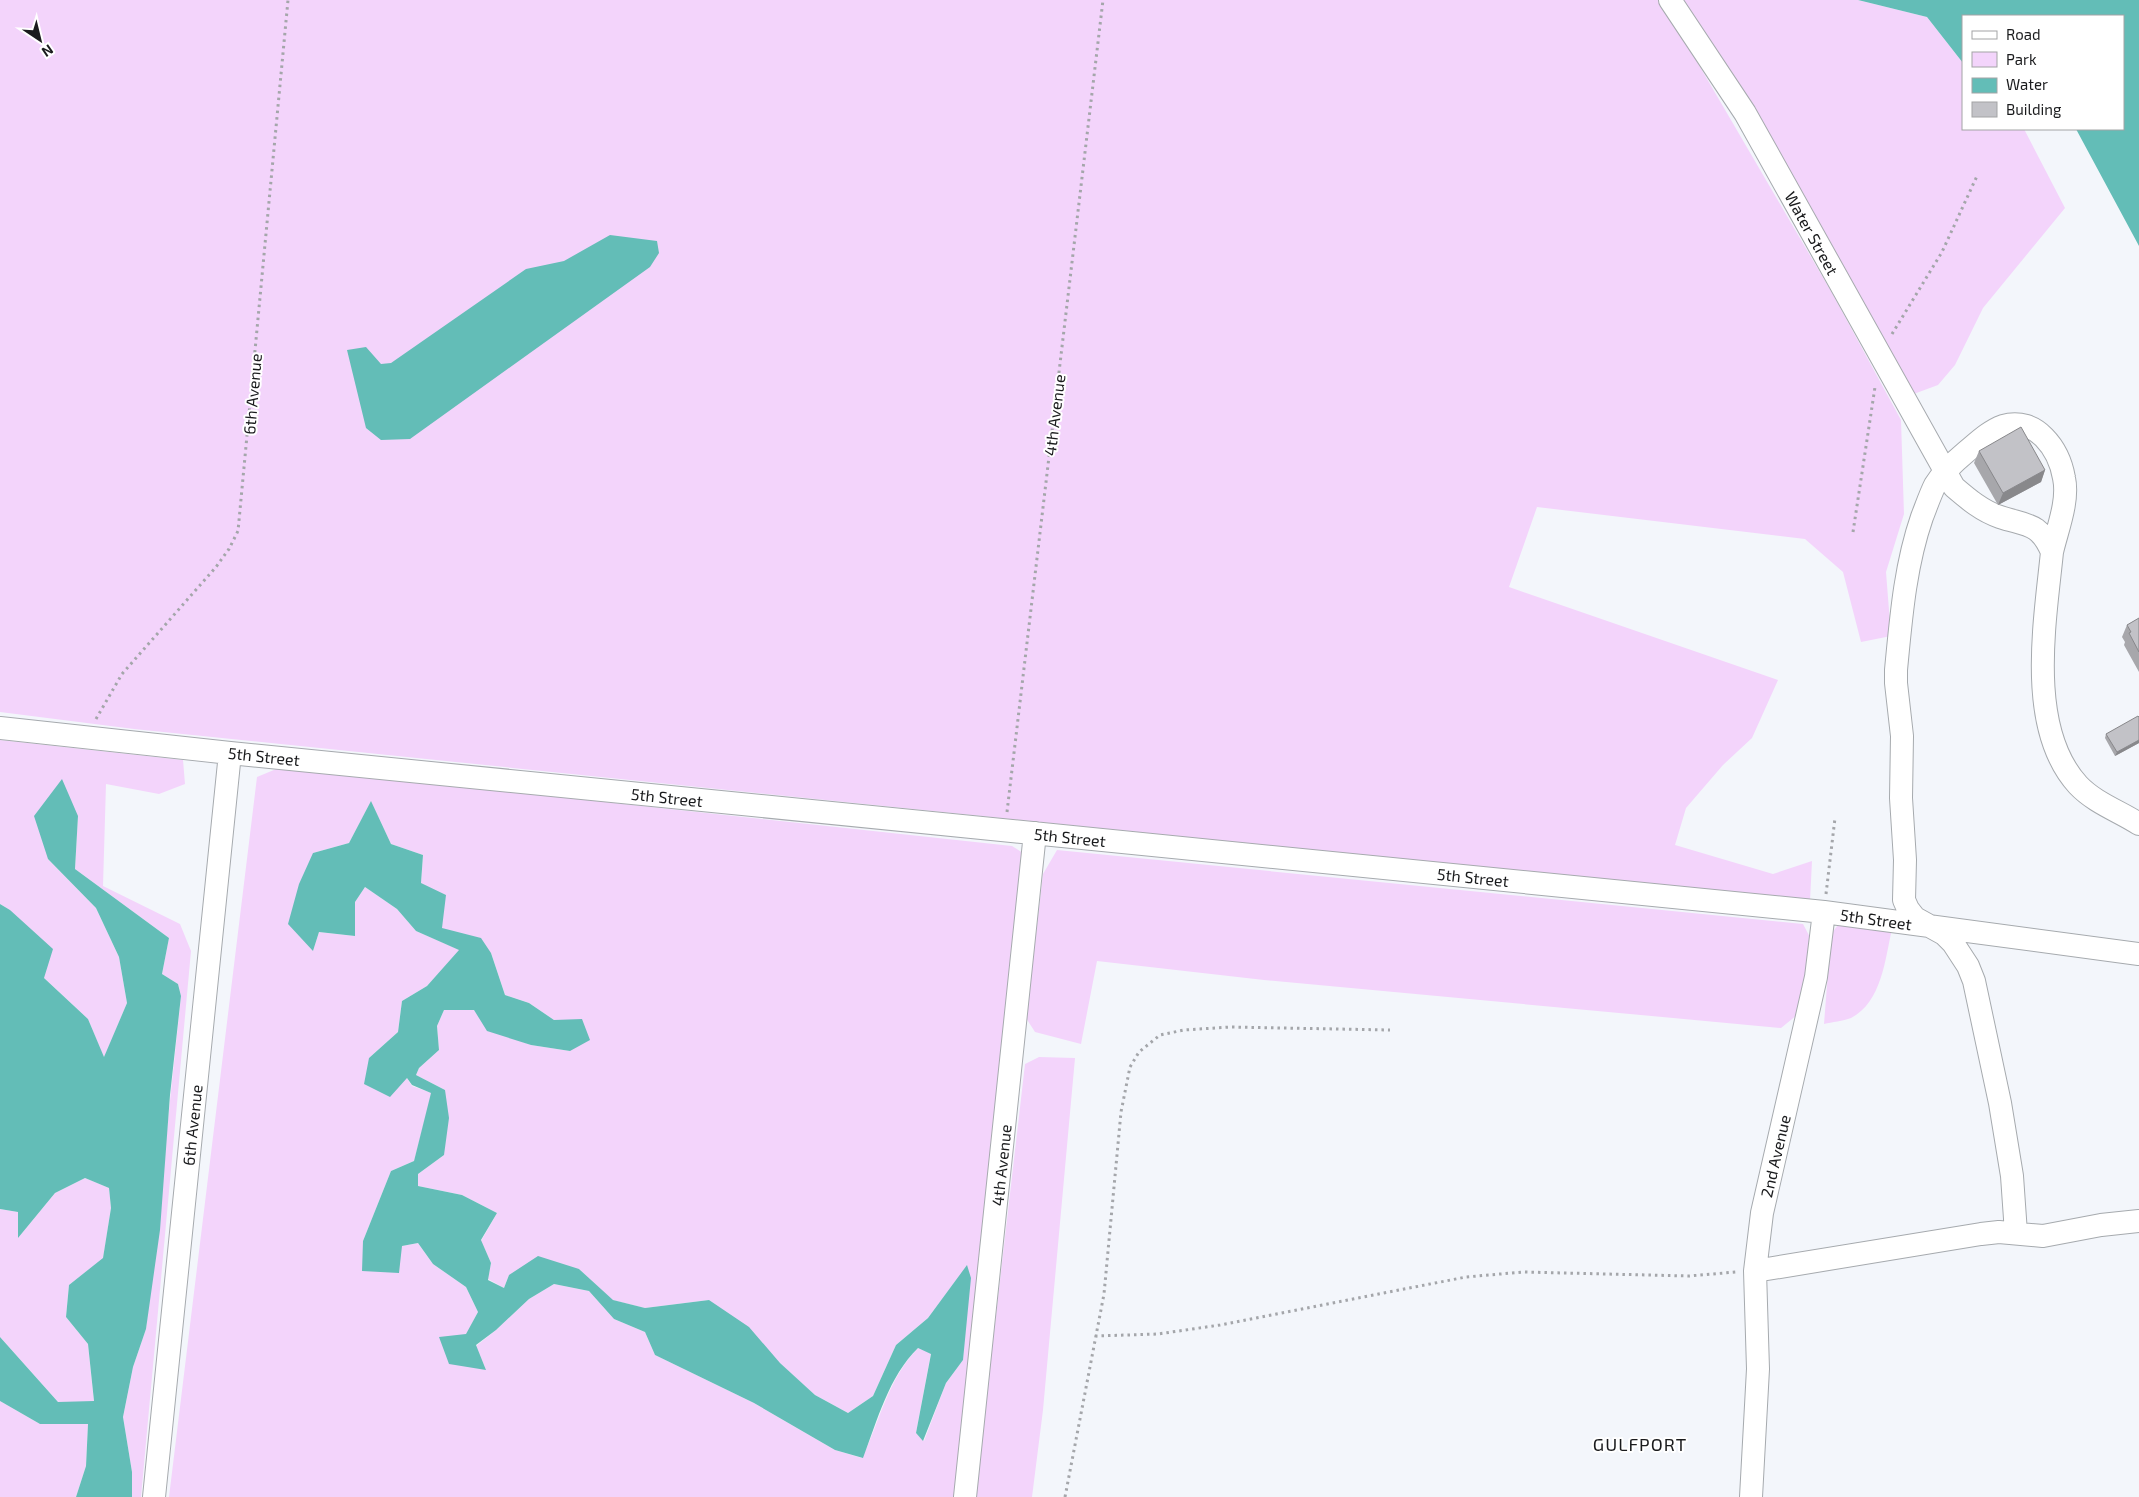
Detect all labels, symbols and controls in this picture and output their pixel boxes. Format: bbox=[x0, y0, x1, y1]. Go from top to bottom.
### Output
north arrow bbox=[15, 15, 65, 65]
legend bbox=[1962, 15, 2124, 130]
text: Road bbox=[2006, 25, 2041, 43]
text: N bbox=[39, 41, 57, 61]
text: Park bbox=[2006, 50, 2037, 68]
text: Water bbox=[2006, 75, 2048, 93]
text: Building bbox=[2006, 100, 2062, 118]
street label: Water Street bbox=[1781, 188, 1843, 278]
street label: 6th Avenue bbox=[239, 353, 265, 435]
street label: 4th Avenue bbox=[1040, 373, 1068, 457]
street label: 5th Street bbox=[227, 743, 301, 769]
street label: 5th Street bbox=[630, 784, 704, 810]
street label: 5th Street bbox=[1033, 824, 1107, 850]
street label: 5th Street bbox=[1436, 864, 1510, 890]
street label: 5th Street bbox=[1839, 905, 1913, 933]
street label: 6th Avenue bbox=[178, 1084, 206, 1166]
street label: 2nd Avenue bbox=[1756, 1113, 1794, 1199]
street label: 4th Avenue bbox=[987, 1123, 1015, 1207]
district label: GULFPORT bbox=[1593, 1433, 1687, 1455]

